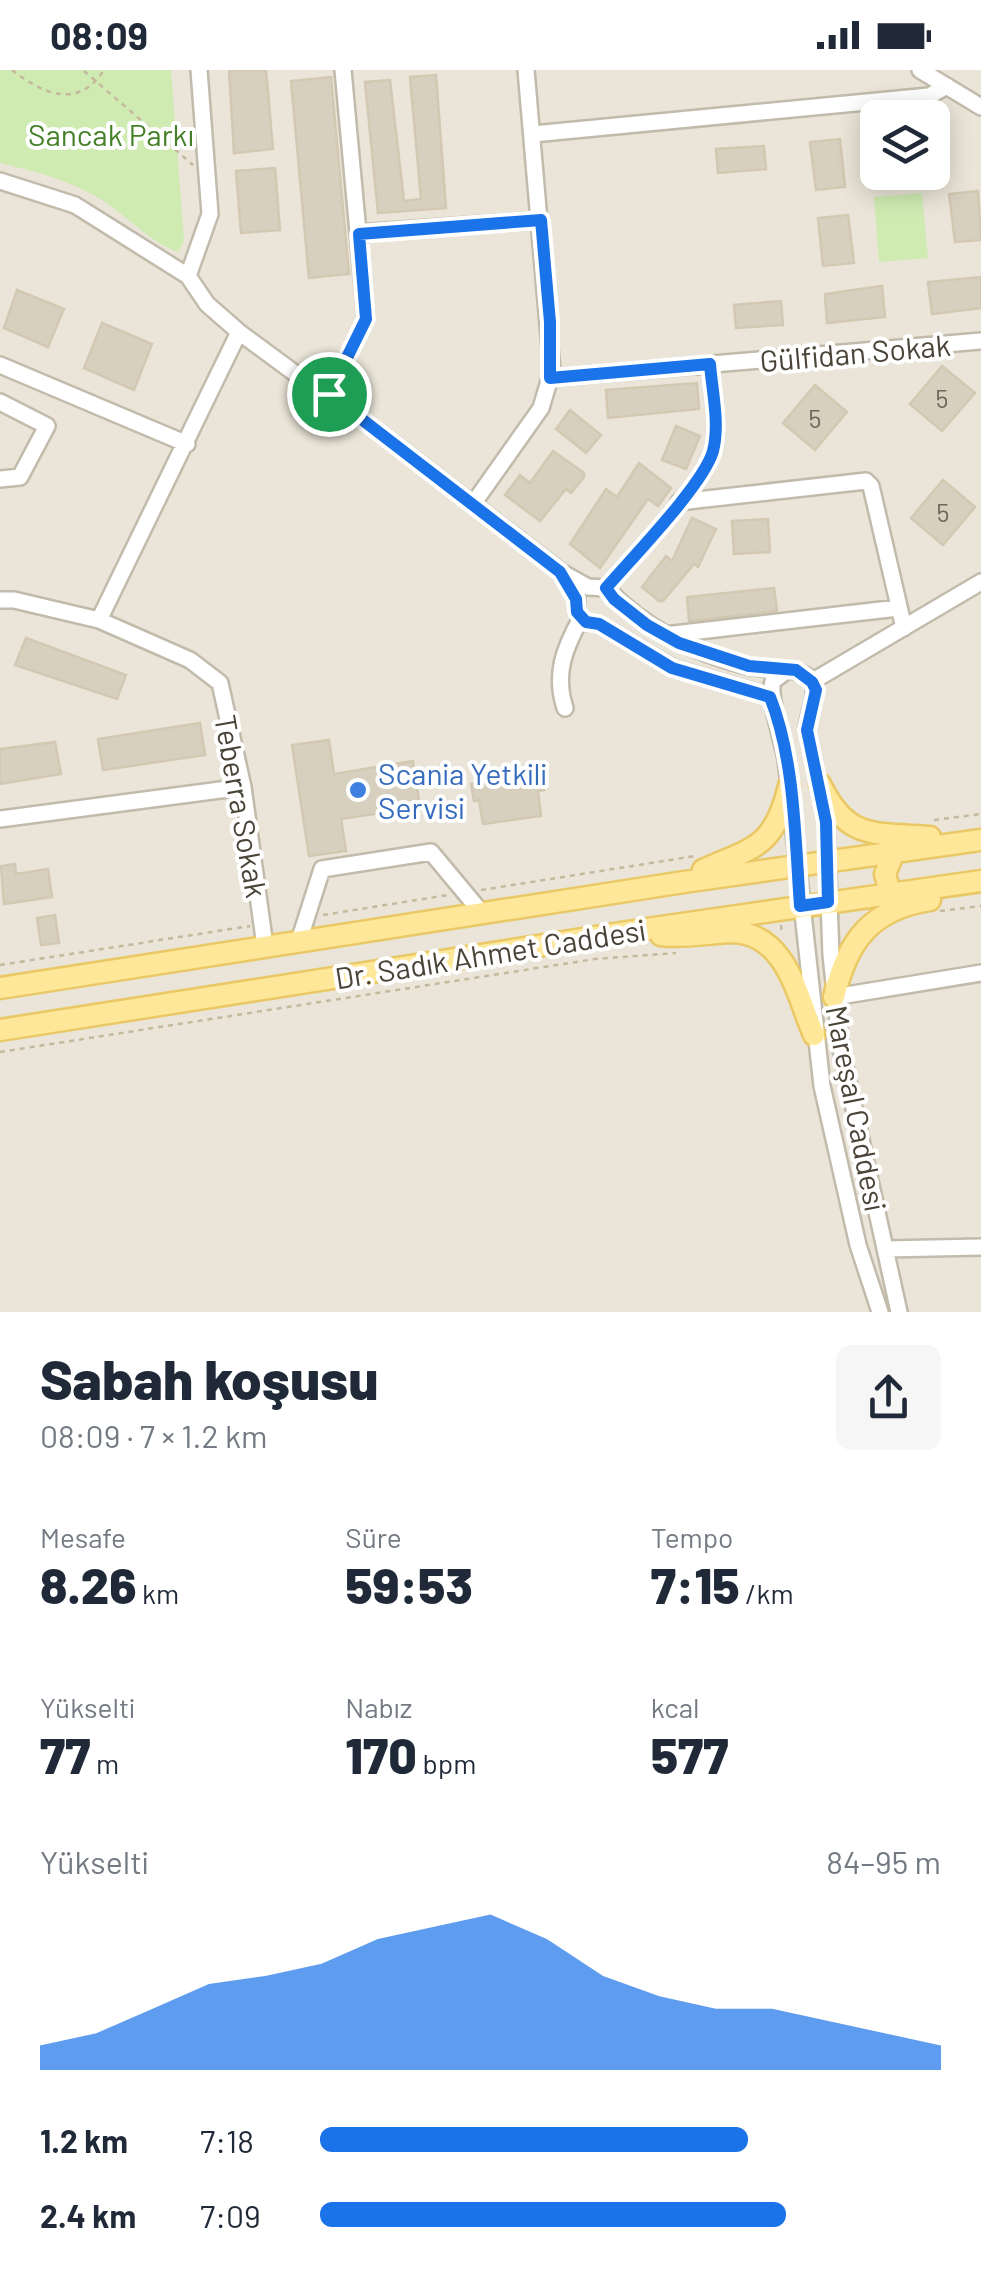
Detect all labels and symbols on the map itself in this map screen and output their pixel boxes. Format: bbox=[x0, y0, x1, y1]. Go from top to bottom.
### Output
park label: Sancak Parkı bbox=[28, 116, 194, 152]
street label: Gülfidan Sokak bbox=[758, 326, 952, 378]
pin bbox=[287, 352, 372, 437]
house number: 5 bbox=[936, 383, 948, 413]
house number: 5 bbox=[809, 403, 821, 433]
house number: 5 bbox=[937, 497, 949, 527]
street label: Teberra Sokak bbox=[208, 712, 276, 900]
place label: Scania Yetkili Servisi bbox=[378, 755, 547, 825]
marker: Scania Yetkili Servisi bbox=[347, 779, 369, 801]
street label: Dr. Sadık Ahmet Caddesi bbox=[332, 911, 648, 995]
street label: Mareşal Caddesi bbox=[819, 1002, 895, 1214]

